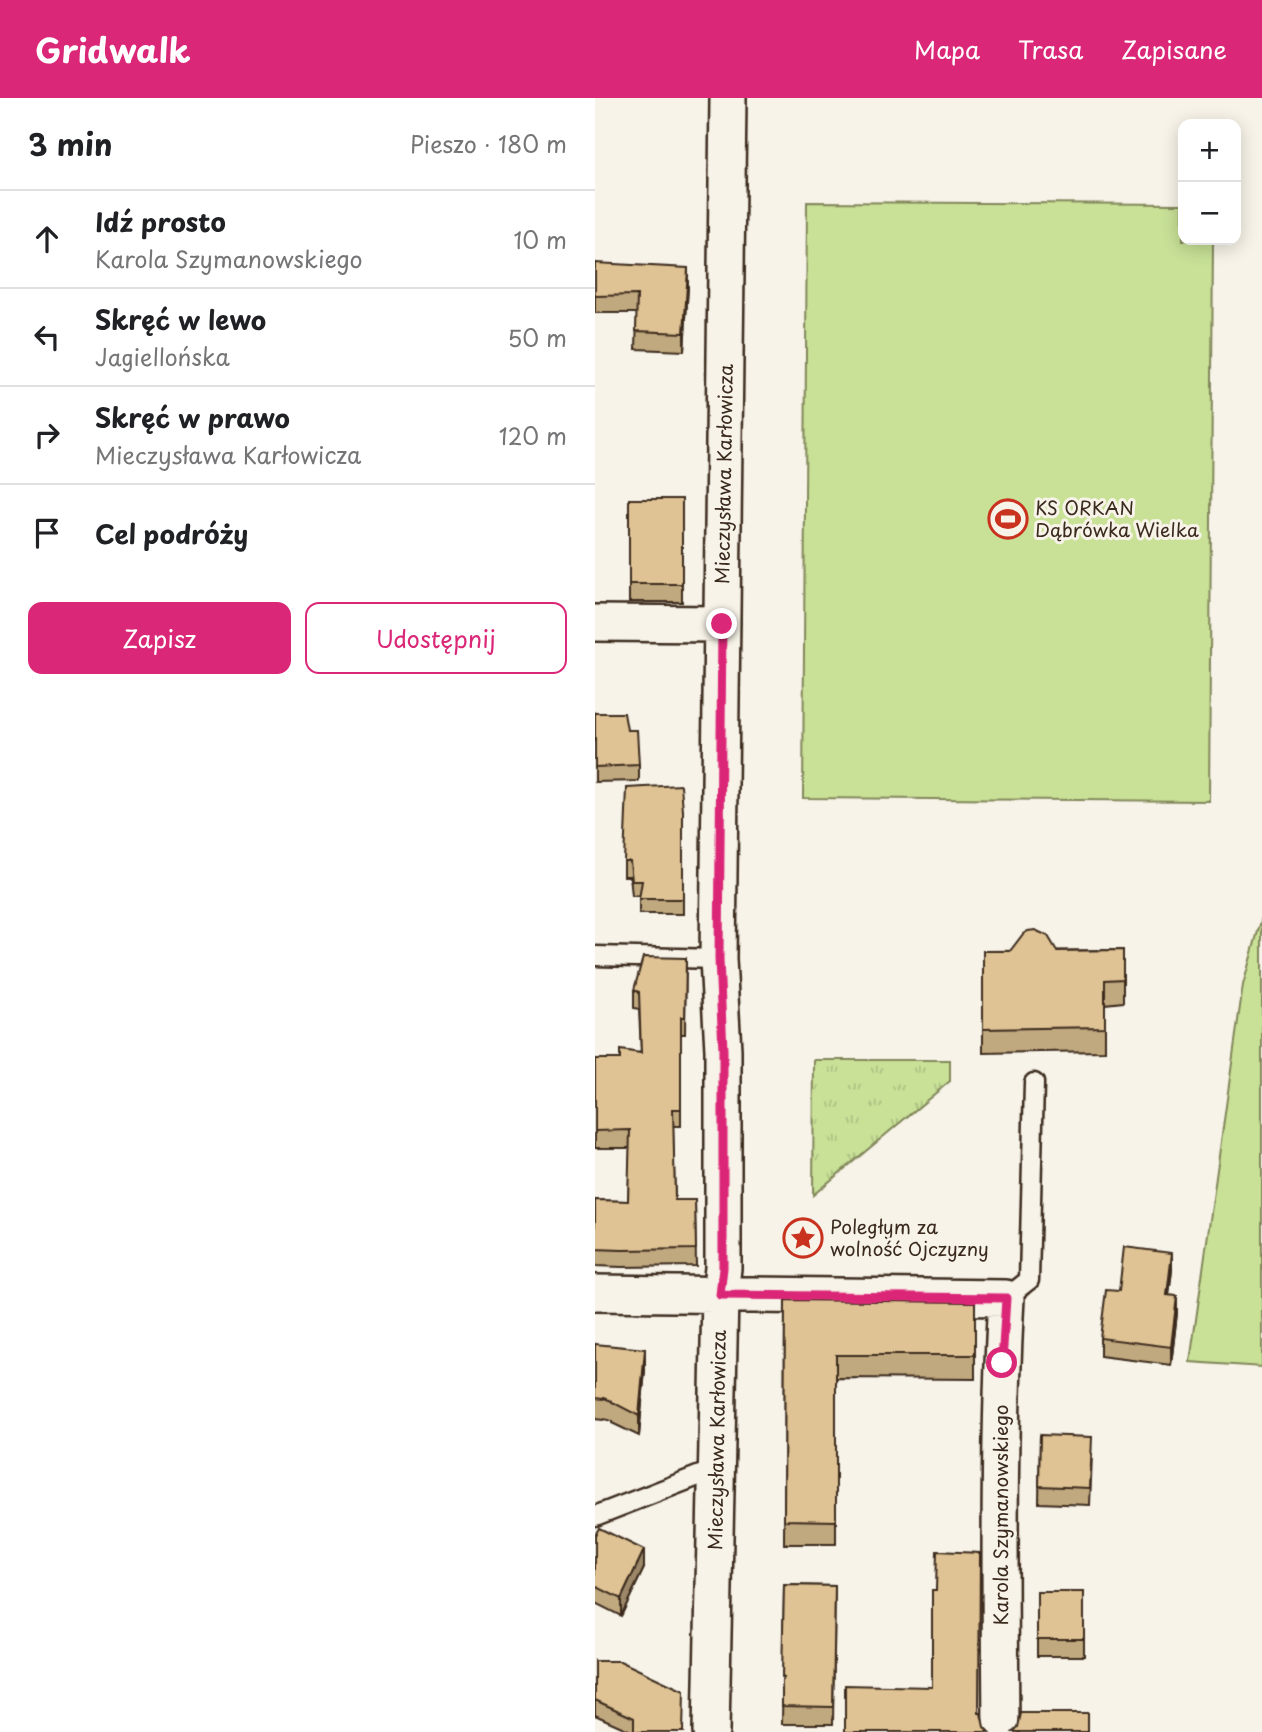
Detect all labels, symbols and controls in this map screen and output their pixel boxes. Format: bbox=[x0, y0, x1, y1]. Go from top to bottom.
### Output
text: Gridwalk bbox=[35, 24, 191, 74]
text: Mapa bbox=[914, 31, 980, 67]
text: Trasa bbox=[1018, 31, 1083, 67]
text: Zapisane bbox=[1121, 31, 1227, 67]
map controls bbox=[1178, 119, 1241, 245]
button: + bbox=[1178, 119, 1241, 182]
text: 3 min bbox=[28, 121, 113, 166]
text: Pieszo · 180 m bbox=[410, 126, 567, 161]
button: − bbox=[1178, 182, 1241, 245]
text: Idź prosto bbox=[95, 202, 226, 241]
icon: ahead bbox=[28, 220, 66, 258]
text: 10 m bbox=[513, 222, 567, 257]
text: Karola Szymanowskiego bbox=[95, 241, 363, 276]
text: Skręć w lewo bbox=[95, 300, 266, 339]
icon: left bbox=[28, 318, 66, 356]
text: 50 m bbox=[507, 320, 567, 355]
text: Jagiellońska bbox=[95, 339, 230, 374]
street label: Mieczysława Karłowicza bbox=[707, 364, 739, 584]
text: Skręć w prawo bbox=[95, 398, 290, 437]
icon: right bbox=[28, 416, 66, 454]
text: 120 m bbox=[499, 418, 567, 453]
text: Mieczysława Karłowicza bbox=[95, 437, 361, 472]
place label: KS ORKAN Dąbrówka Wielka bbox=[1035, 493, 1199, 543]
sports icon: KS ORKAN Dąbrówka Wielka bbox=[987, 498, 1029, 540]
icon: arrive bbox=[28, 514, 66, 552]
text: Cel podróży bbox=[95, 514, 248, 553]
button: Zapisz bbox=[28, 602, 291, 674]
button: Udostępnij bbox=[305, 602, 567, 674]
route end bbox=[706, 608, 737, 639]
place label: Poległym za wolność Ojczyzny bbox=[830, 1212, 989, 1262]
place icon: Poległym za wolność Ojczyzny bbox=[782, 1217, 824, 1259]
street label: Mieczysława Karłowicza bbox=[700, 1330, 732, 1550]
route start bbox=[986, 1347, 1017, 1378]
street label: Karola Szymanowskiego bbox=[986, 1404, 1014, 1626]

